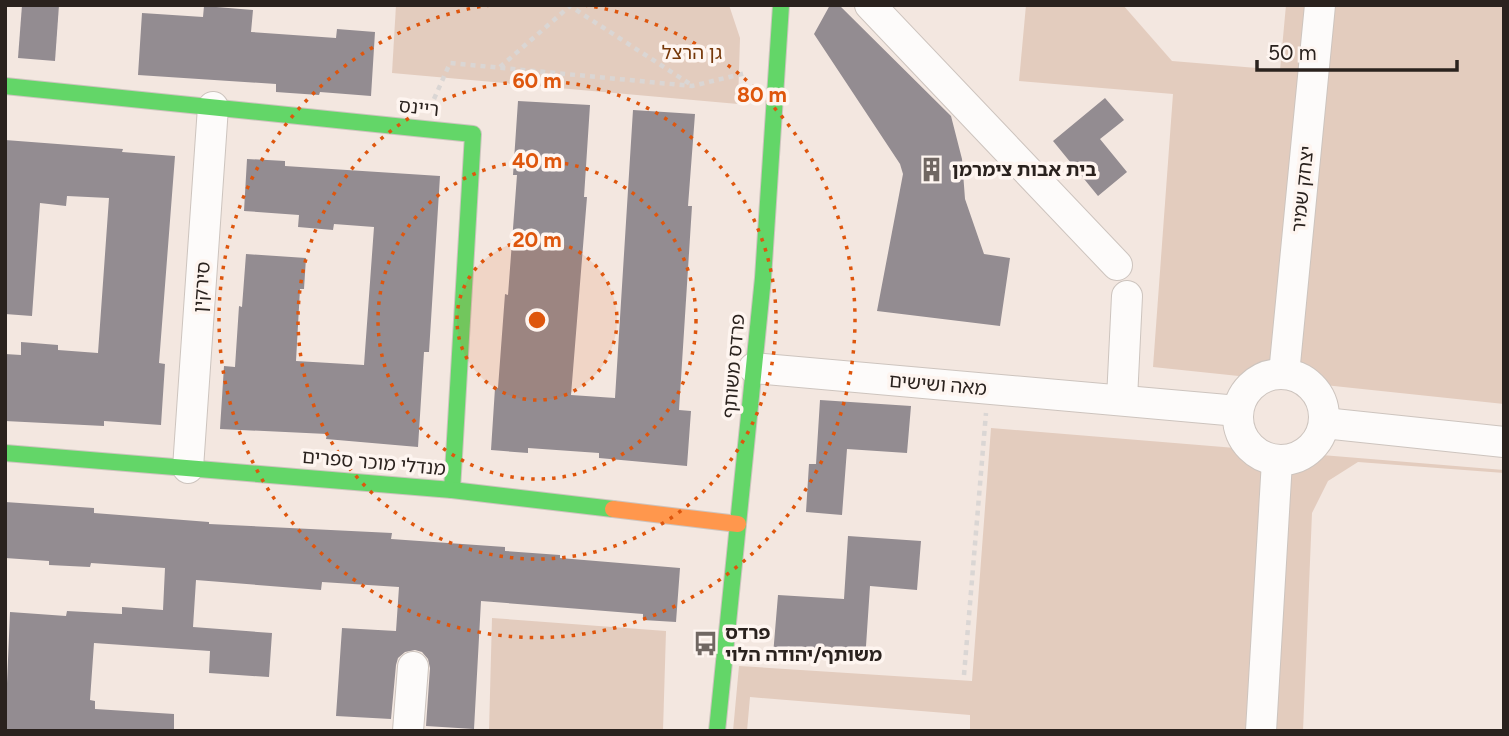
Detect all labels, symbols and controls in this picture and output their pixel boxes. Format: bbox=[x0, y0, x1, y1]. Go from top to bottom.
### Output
scale bar bbox=[1257, 28, 1456, 72]
text: 50 m bbox=[1268, 40, 1317, 65]
park label: גן הרצל bbox=[662, 41, 722, 64]
text: 60 m bbox=[512, 68, 562, 93]
text: 80 m bbox=[737, 82, 787, 107]
street label: ריינס bbox=[398, 94, 440, 121]
street label: יצחק שמיר bbox=[1287, 145, 1318, 233]
text: 40 m bbox=[512, 148, 562, 173]
building icon: בית אבות צימרמן bbox=[918, 155, 946, 183]
place label: בית אבות צימרמן bbox=[952, 158, 1097, 181]
text: 20 m bbox=[512, 227, 562, 252]
street label: סירקין bbox=[188, 261, 215, 313]
centre of rings bbox=[525, 308, 549, 332]
street label: פרדס משותף bbox=[717, 313, 750, 419]
street label: מאה ושישים bbox=[888, 369, 988, 400]
street label: מנדלי מוכר ספרים bbox=[301, 445, 447, 480]
place label: פרדס משותף/יהודה הלוי bbox=[725, 621, 882, 666]
bus stop icon: פרדס משותף/יהודה הלוי bbox=[691, 629, 719, 657]

